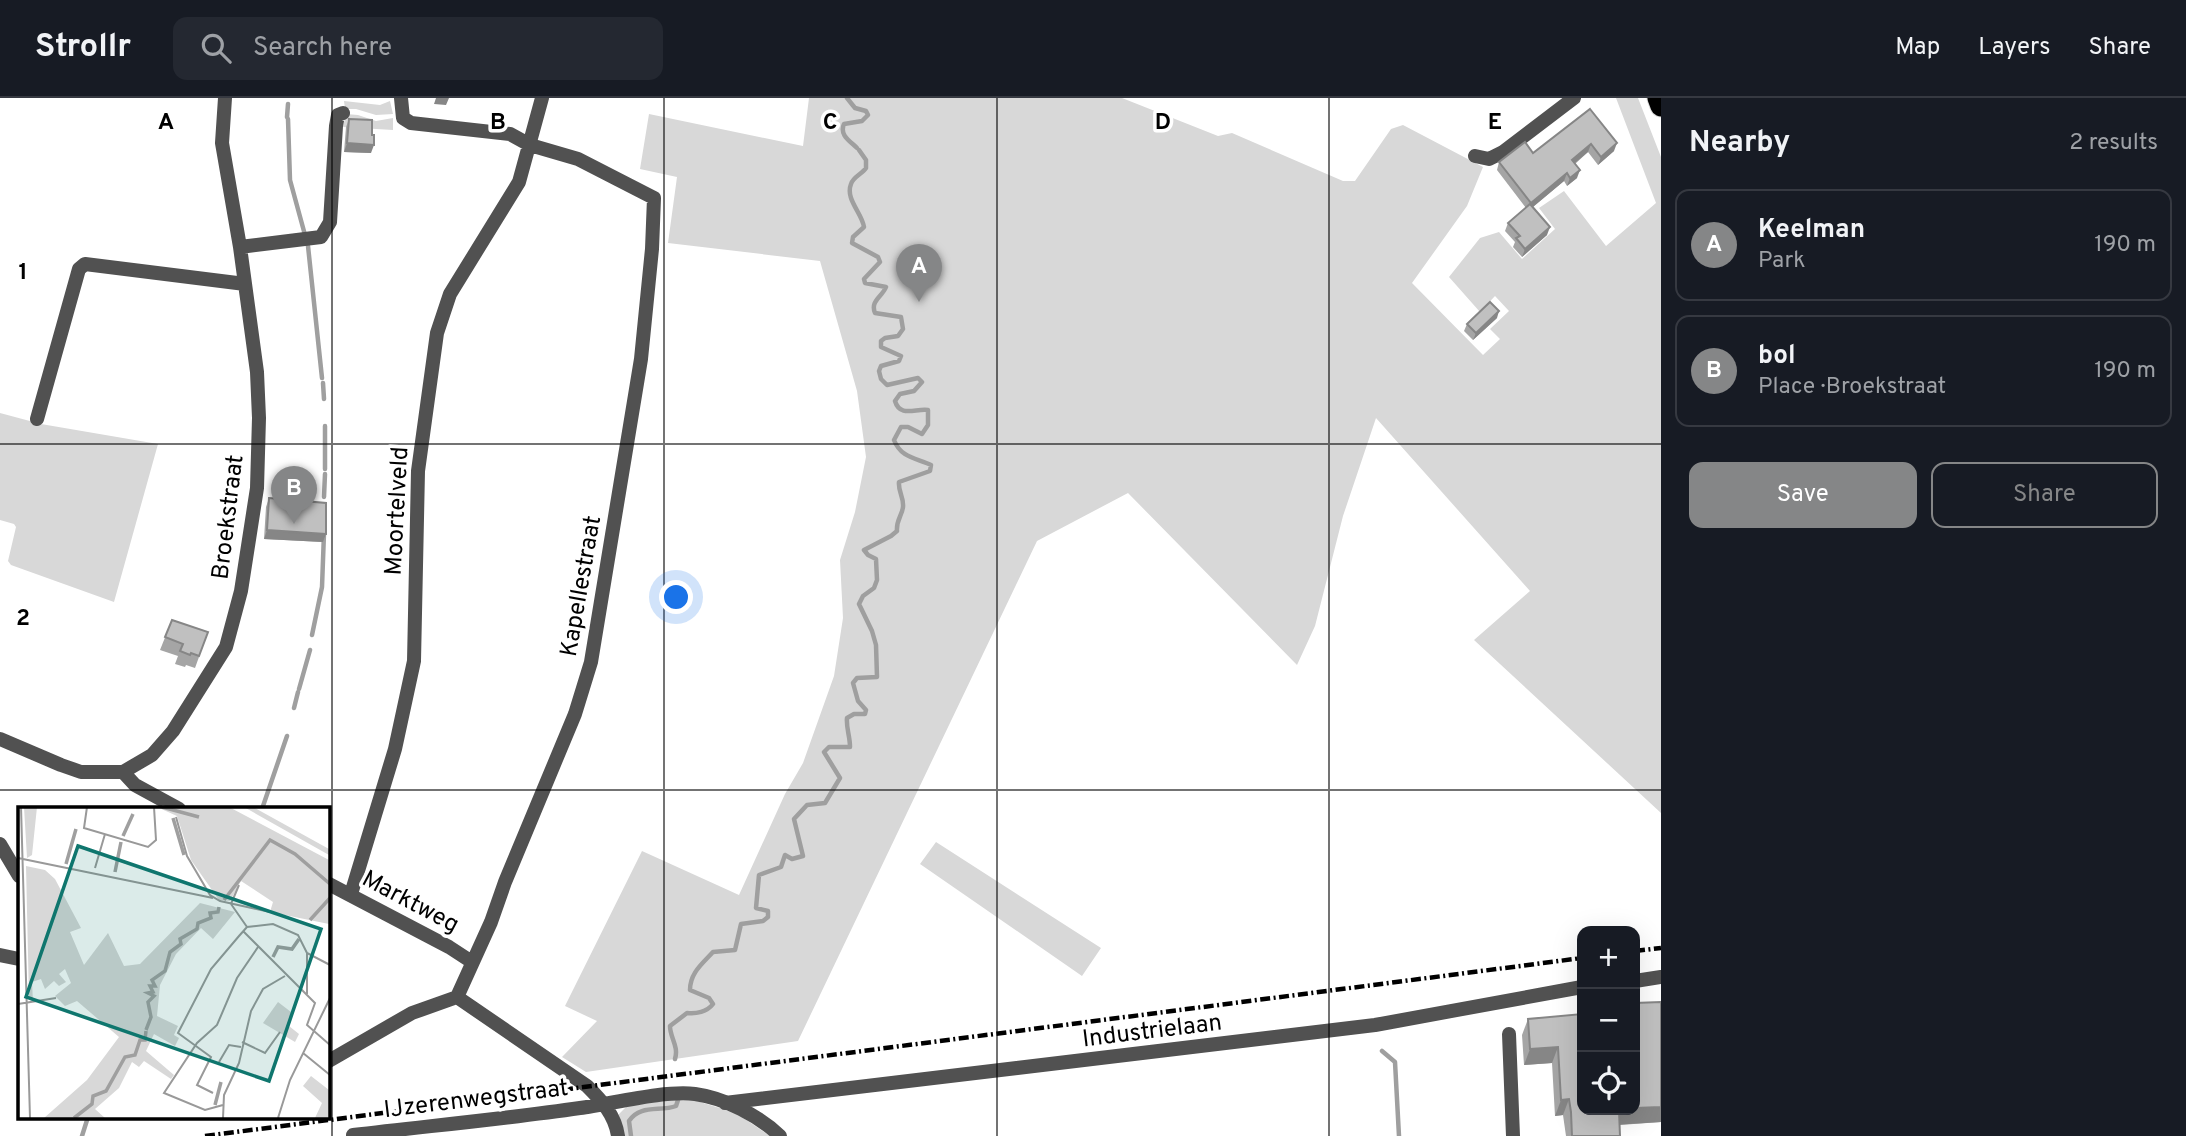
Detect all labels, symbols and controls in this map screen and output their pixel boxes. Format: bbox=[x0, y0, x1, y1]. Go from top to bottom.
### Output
search box bbox=[173, 17, 663, 80]
text: Strollr bbox=[35, 27, 131, 69]
icon: search bbox=[197, 29, 235, 67]
text: Search here bbox=[253, 32, 392, 65]
text: Map bbox=[1895, 33, 1940, 63]
text: Layers bbox=[1978, 33, 2050, 63]
text: Share bbox=[2088, 33, 2151, 63]
text: A bbox=[158, 109, 174, 138]
text: B bbox=[490, 109, 506, 138]
text: C bbox=[823, 109, 837, 138]
text: D bbox=[1155, 109, 1171, 138]
text: E bbox=[1488, 109, 1502, 138]
text: Nearby bbox=[1689, 125, 1790, 162]
text: 2 results bbox=[2069, 129, 2158, 158]
text: Keelman bbox=[1758, 214, 1865, 247]
text: A bbox=[1706, 231, 1722, 260]
text: 190 m bbox=[2094, 231, 2156, 260]
pin: A bbox=[896, 244, 942, 302]
text: Park bbox=[1758, 247, 1805, 276]
text: 1 bbox=[18, 259, 28, 288]
text: bol bbox=[1758, 340, 1795, 373]
text: B bbox=[1706, 357, 1722, 386]
text: 190 m bbox=[2094, 357, 2156, 386]
text: Place · Broekstraat bbox=[1758, 373, 1946, 402]
street label: Moortelveld bbox=[380, 446, 416, 576]
street label: Broekstraat bbox=[206, 453, 252, 581]
button: Save bbox=[1689, 462, 1917, 528]
button: Share bbox=[1931, 462, 2158, 528]
pin: B bbox=[271, 466, 317, 524]
street label: Kapellestraat bbox=[555, 514, 609, 659]
your location bbox=[659, 580, 693, 614]
text: 2 bbox=[16, 605, 30, 634]
inset map bbox=[18, 807, 329, 1118]
street label: Marktweg bbox=[356, 865, 464, 941]
map controls bbox=[1577, 926, 1640, 1115]
button: + bbox=[1577, 926, 1640, 989]
button: − bbox=[1577, 989, 1640, 1052]
street label: Industrielaan bbox=[1081, 1009, 1224, 1055]
button: locate bbox=[1577, 1052, 1640, 1115]
street label: IJzerenwegstraat bbox=[382, 1074, 570, 1126]

